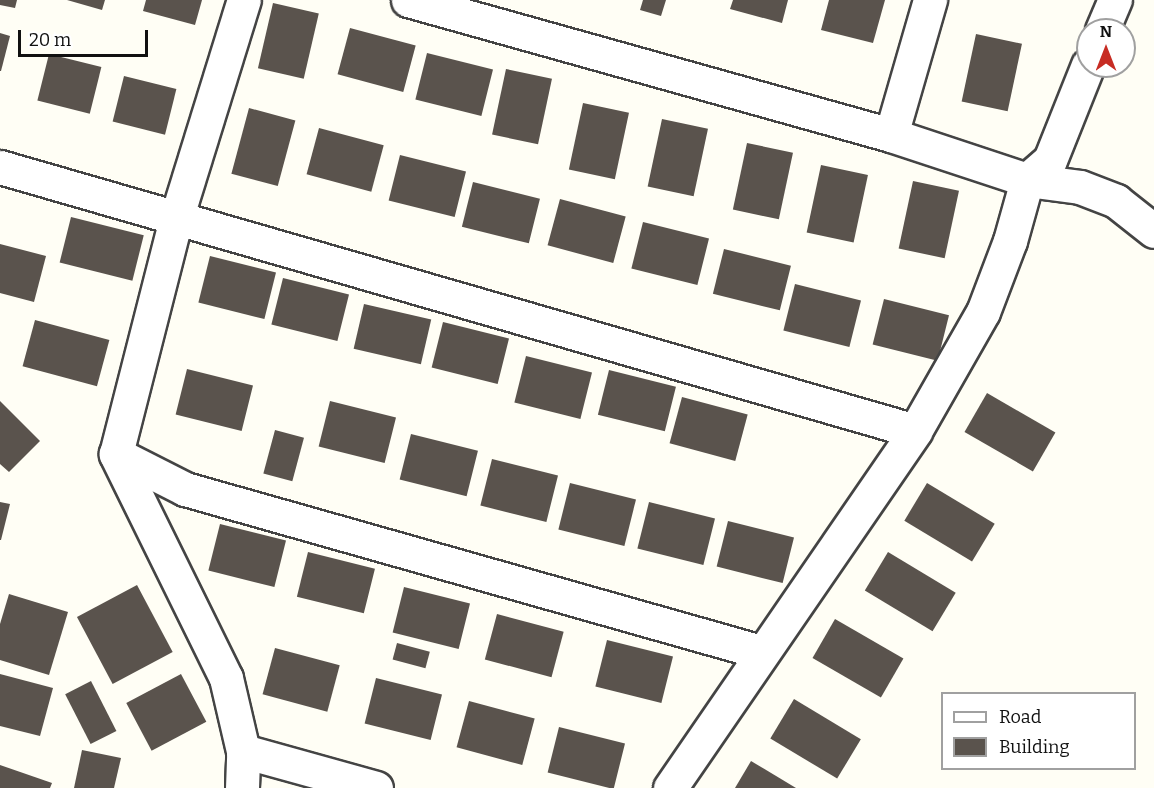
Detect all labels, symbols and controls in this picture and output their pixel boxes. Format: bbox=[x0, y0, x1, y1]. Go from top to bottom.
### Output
scale bar bbox=[21, 18, 152, 56]
north arrow bbox=[1076, 18, 1136, 78]
text: N bbox=[1100, 22, 1112, 41]
text: 20 m bbox=[29, 29, 71, 51]
legend bbox=[941, 692, 1136, 770]
text: Road bbox=[999, 706, 1041, 728]
text: Building bbox=[999, 736, 1070, 758]

